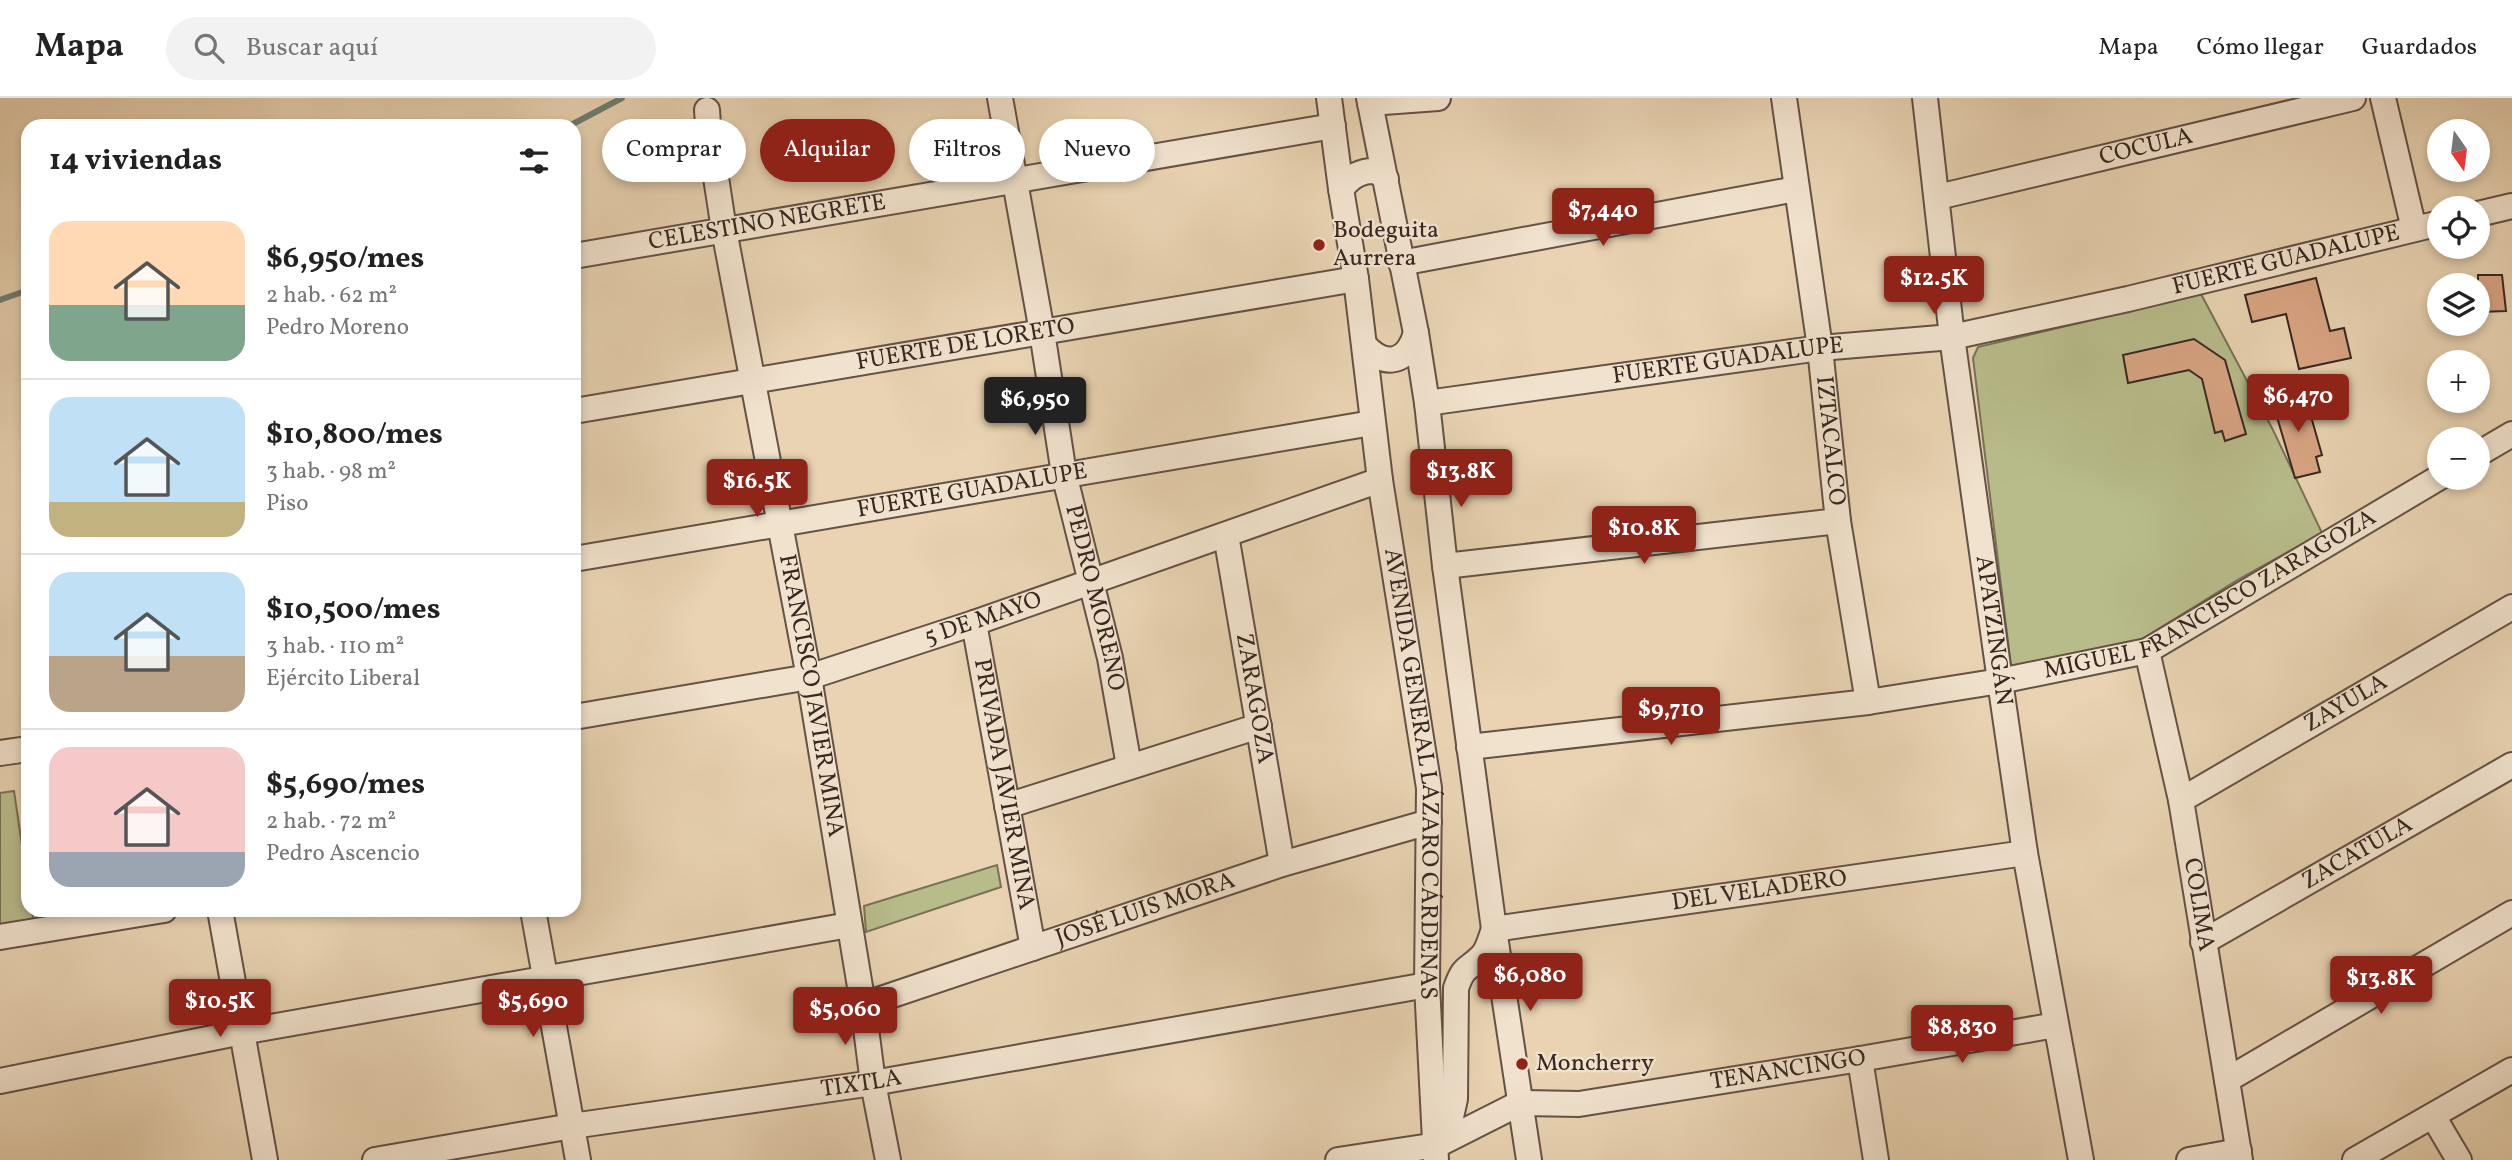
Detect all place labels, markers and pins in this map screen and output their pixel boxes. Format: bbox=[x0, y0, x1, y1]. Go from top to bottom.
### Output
pin: $7,440 bbox=[1546, 188, 1660, 248]
place label: Bodeguita Aurrera bbox=[1333, 214, 1439, 276]
marker: Bodeguita Aurrera bbox=[1311, 237, 1327, 253]
pin: $12.5K bbox=[1877, 256, 1991, 316]
pin: $6,470 bbox=[2241, 374, 2355, 434]
pin: $6,950 bbox=[978, 378, 1092, 437]
pin: $13.8K bbox=[1404, 450, 1518, 509]
pin: $16.5K bbox=[700, 460, 814, 519]
pin: $10.8K bbox=[1587, 506, 1701, 566]
pin: $9,710 bbox=[1614, 688, 1728, 747]
pin: $6,080 bbox=[1473, 954, 1587, 1013]
pin: $13.8K bbox=[2324, 956, 2438, 1016]
pin: $10.5K bbox=[163, 979, 277, 1039]
pin: $5,690 bbox=[476, 979, 590, 1039]
pin: $5,060 bbox=[788, 988, 902, 1047]
pin: $8,830 bbox=[1905, 1006, 2019, 1065]
place label: Moncherry bbox=[1536, 1047, 1654, 1081]
marker: Moncherry bbox=[1514, 1056, 1530, 1072]

